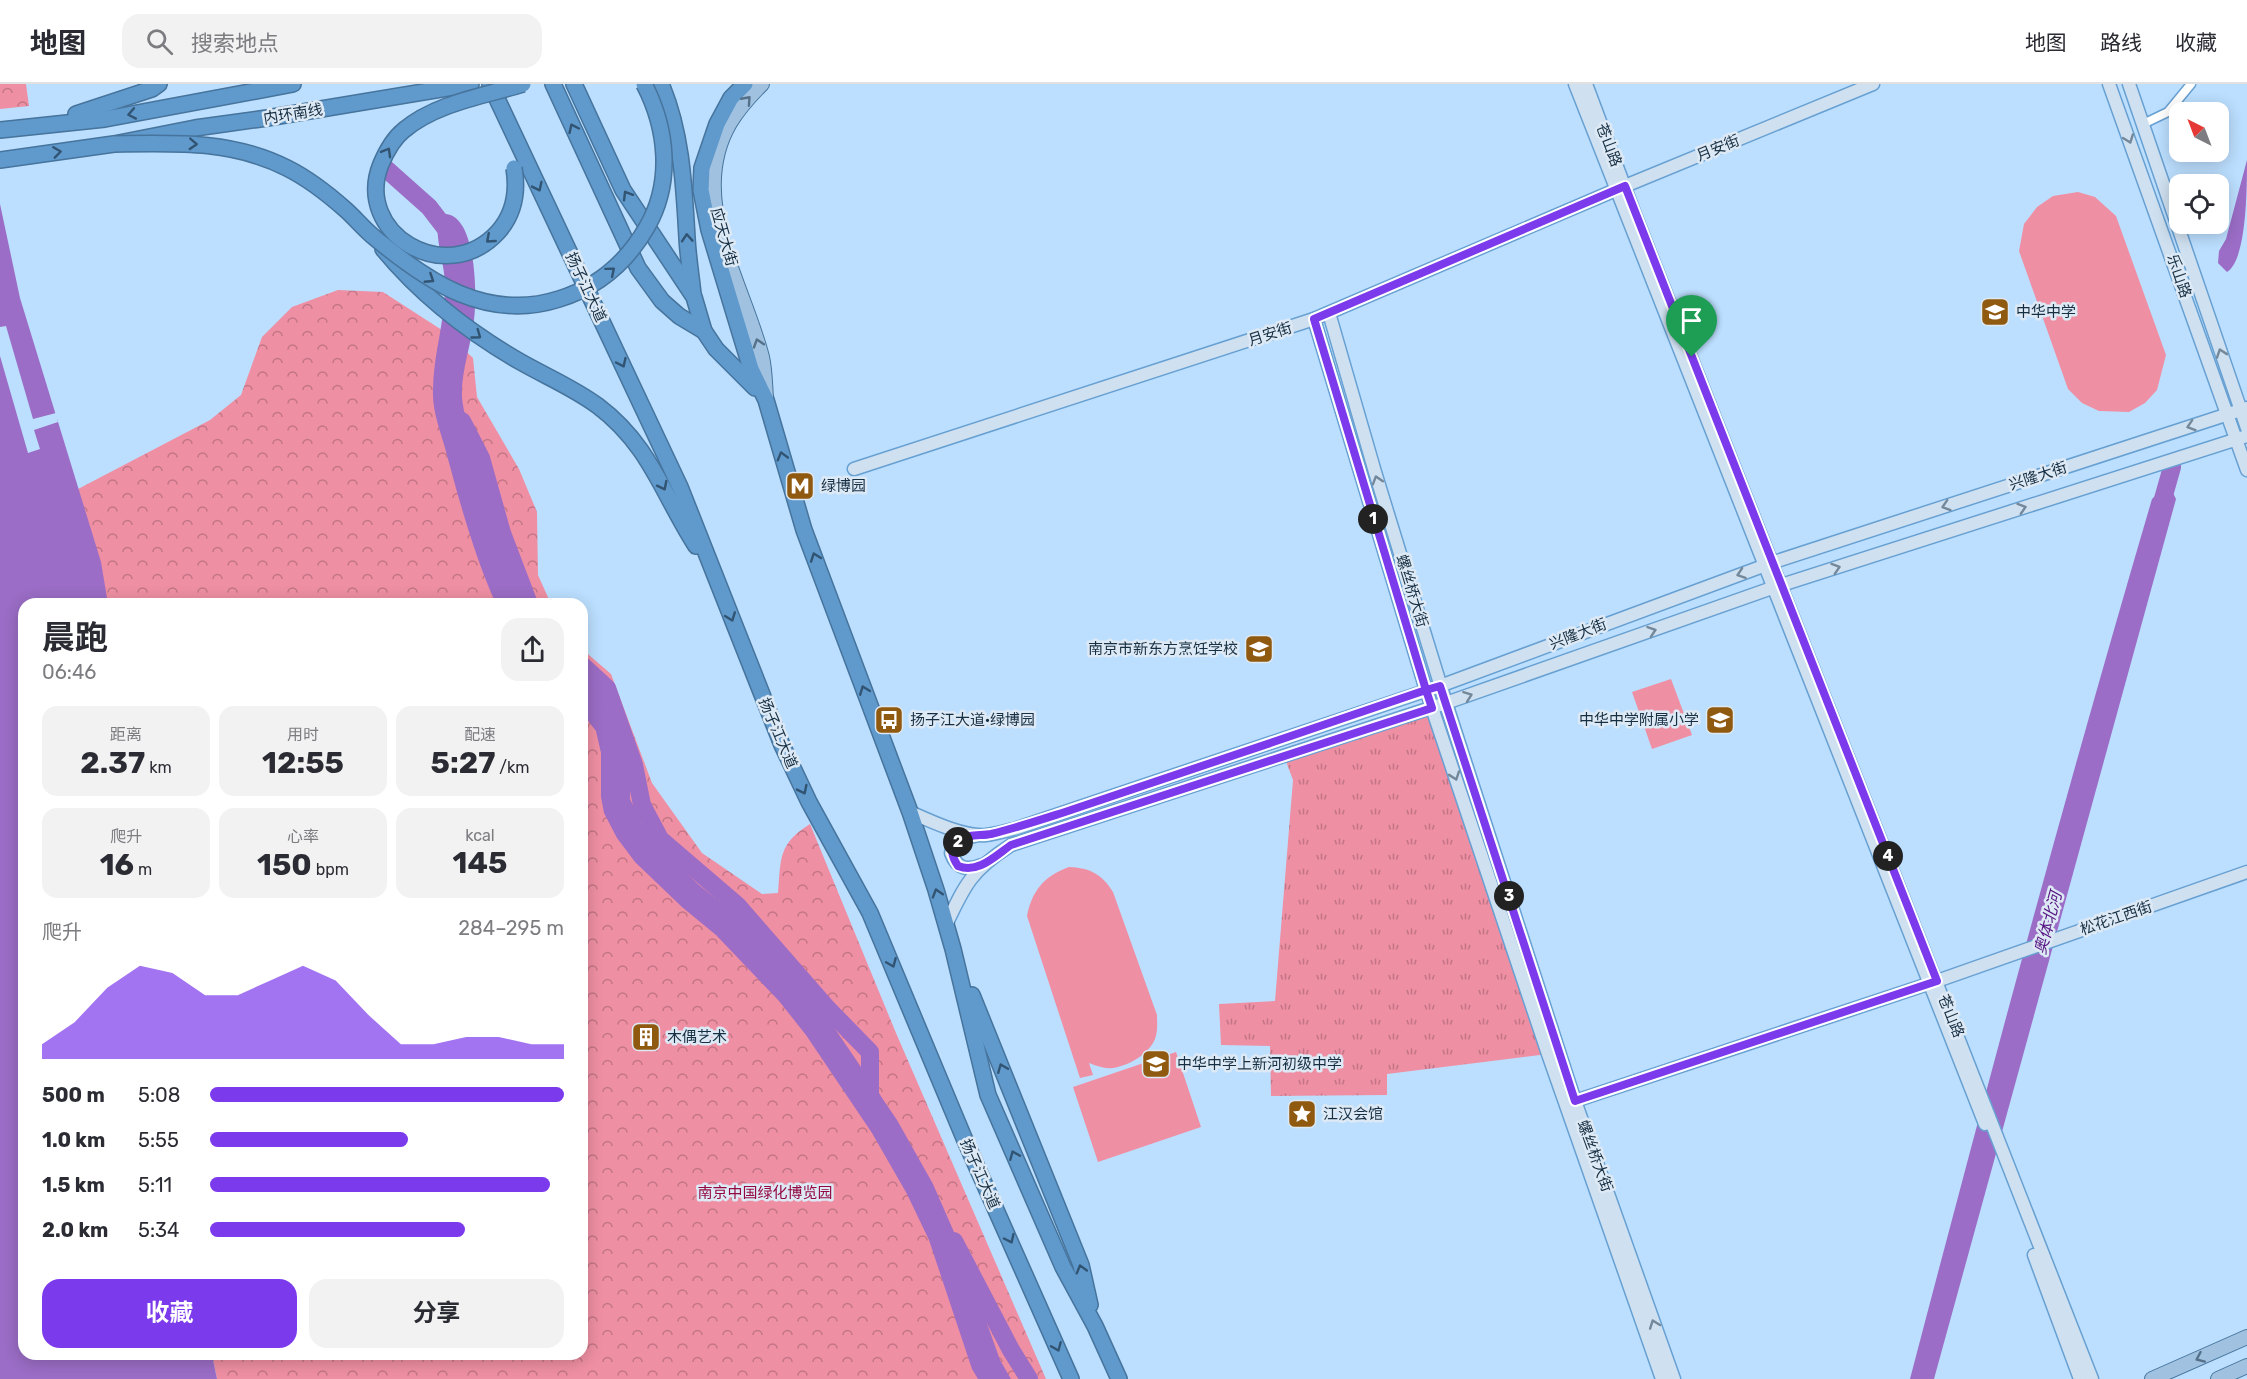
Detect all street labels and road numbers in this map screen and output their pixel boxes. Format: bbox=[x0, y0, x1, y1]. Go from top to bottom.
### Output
street label: 内环南线 bbox=[262, 100, 324, 128]
street label: 苍山路 bbox=[1593, 121, 1625, 169]
street label: 月安街 bbox=[1694, 131, 1742, 165]
street label: 应天大街 bbox=[707, 206, 741, 268]
street label: 扬子江大道 bbox=[562, 249, 610, 325]
street label: 乐山路 bbox=[2163, 252, 2195, 300]
street label: 月安街 bbox=[1246, 318, 1294, 350]
street label: 兴隆大街 bbox=[2007, 458, 2069, 494]
street label: 螺丝桥大街 bbox=[1392, 552, 1432, 630]
street label: 兴隆大街 bbox=[1547, 615, 1609, 653]
street label: 扬子江大道 bbox=[755, 695, 801, 771]
street label: 松花江西街 bbox=[2078, 897, 2154, 939]
street label: 苍山路 bbox=[1934, 992, 1968, 1040]
street label: 螺丝桥大街 bbox=[1574, 1118, 1616, 1194]
street label: 扬子江大道 bbox=[957, 1136, 1003, 1212]

